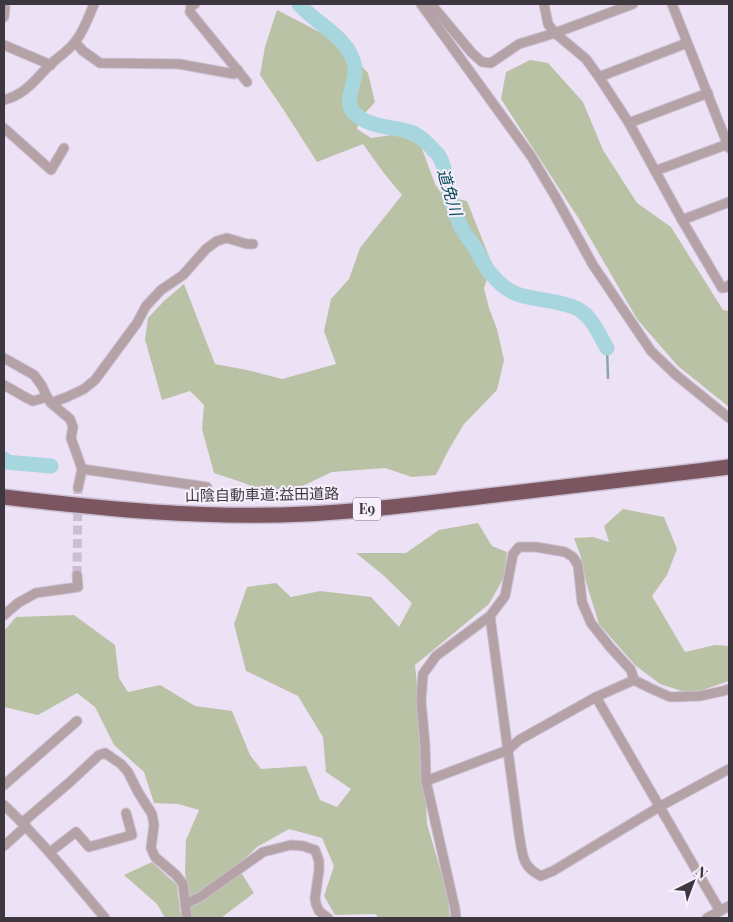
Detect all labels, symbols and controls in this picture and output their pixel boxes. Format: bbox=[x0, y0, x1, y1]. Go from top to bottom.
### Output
water label: 道免川 bbox=[433, 166, 468, 220]
street label: 山陰自動車道;益田道路 bbox=[185, 483, 339, 505]
road number: E9 bbox=[353, 498, 381, 520]
north arrow bbox=[668, 857, 718, 907]
text: N bbox=[692, 862, 712, 882]

